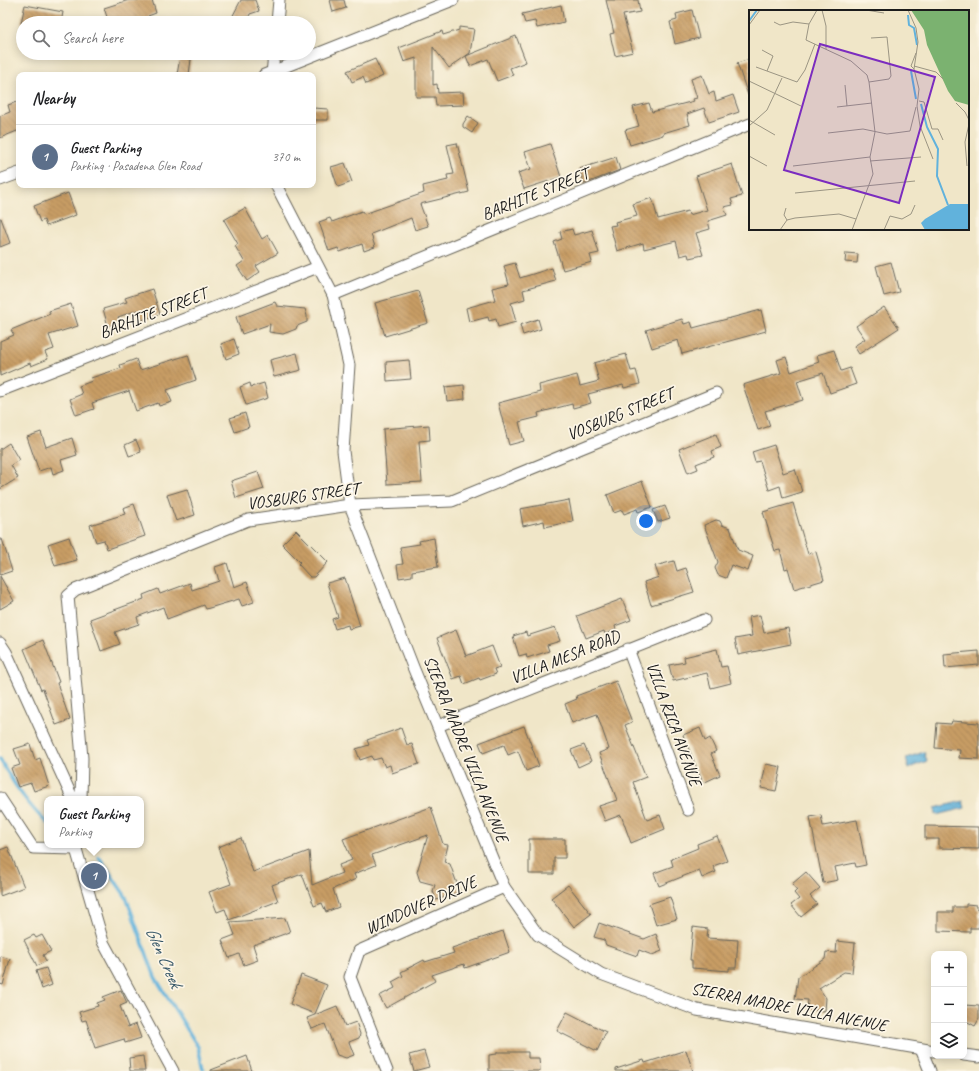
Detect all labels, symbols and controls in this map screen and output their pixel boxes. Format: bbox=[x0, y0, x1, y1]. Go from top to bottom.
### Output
inset map bbox=[749, 10, 969, 230]
search box bbox=[16, 16, 316, 60]
icon: search bbox=[30, 27, 52, 49]
text: Search here bbox=[62, 29, 123, 48]
text: Nearby bbox=[32, 88, 75, 109]
text: Guest Parking bbox=[70, 139, 141, 158]
text: 1 bbox=[42, 149, 48, 165]
text: 370 m bbox=[272, 149, 300, 165]
text: Parking · Pasadena Glen Road bbox=[70, 158, 201, 174]
street label: BARHITE STREET bbox=[479, 161, 595, 225]
street label: BARHITE STREET bbox=[96, 281, 214, 343]
street label: VOSBURG STREET bbox=[564, 382, 680, 445]
street label: VOSBURG STREET bbox=[246, 477, 365, 514]
your location bbox=[636, 511, 656, 531]
street label: VILLA MESA ROAD bbox=[507, 625, 625, 688]
street label: SIERRA MADRE VILLA AVENUE bbox=[419, 653, 514, 848]
street label: VILLA RICA AVENUE bbox=[642, 659, 707, 792]
popup bbox=[44, 796, 144, 848]
text: Guest Parking bbox=[59, 805, 129, 824]
text: Parking bbox=[59, 824, 92, 840]
pin: 1 bbox=[81, 861, 107, 891]
street label: WINDOVER DRIVE bbox=[362, 870, 482, 939]
water label: Glen Creek bbox=[141, 923, 188, 994]
map controls bbox=[931, 951, 967, 1059]
button: + bbox=[931, 951, 967, 987]
street label: SIERRA MADRE VILLA AVENUE bbox=[689, 978, 891, 1037]
button: − bbox=[931, 987, 967, 1023]
button: layers bbox=[931, 1023, 967, 1059]

